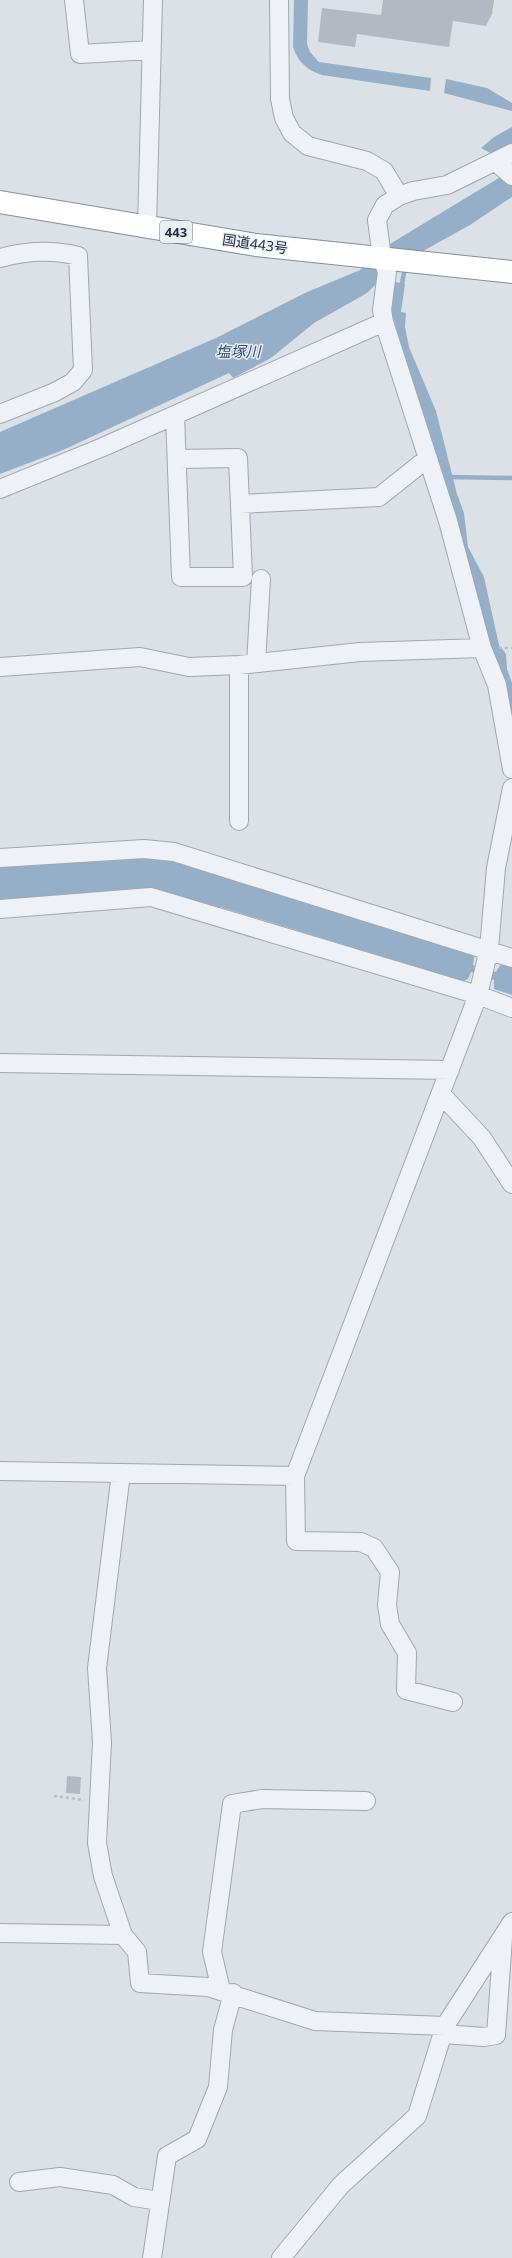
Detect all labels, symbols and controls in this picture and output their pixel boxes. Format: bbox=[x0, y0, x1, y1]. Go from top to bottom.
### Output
road number: 443 bbox=[160, 221, 192, 243]
street label: 国道443号 bbox=[221, 230, 289, 258]
water label: 塩塚川 bbox=[215, 341, 262, 361]

